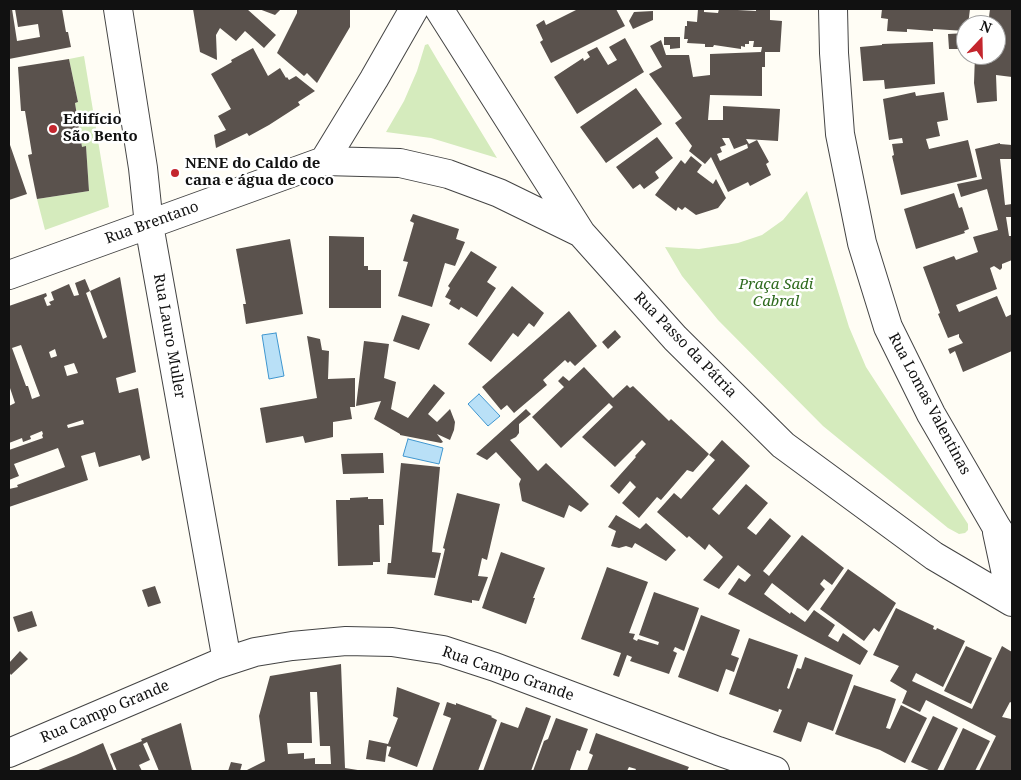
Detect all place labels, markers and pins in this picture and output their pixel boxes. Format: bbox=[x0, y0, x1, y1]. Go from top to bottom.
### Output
place label: Edifício São Bento bbox=[63, 111, 138, 146]
marker: Edifício São Bento bbox=[47, 123, 59, 135]
place label: NENE do Caldo de cana e água de coco bbox=[185, 155, 334, 190]
marker: NENE do Caldo de cana e água de coco bbox=[169, 167, 181, 179]

